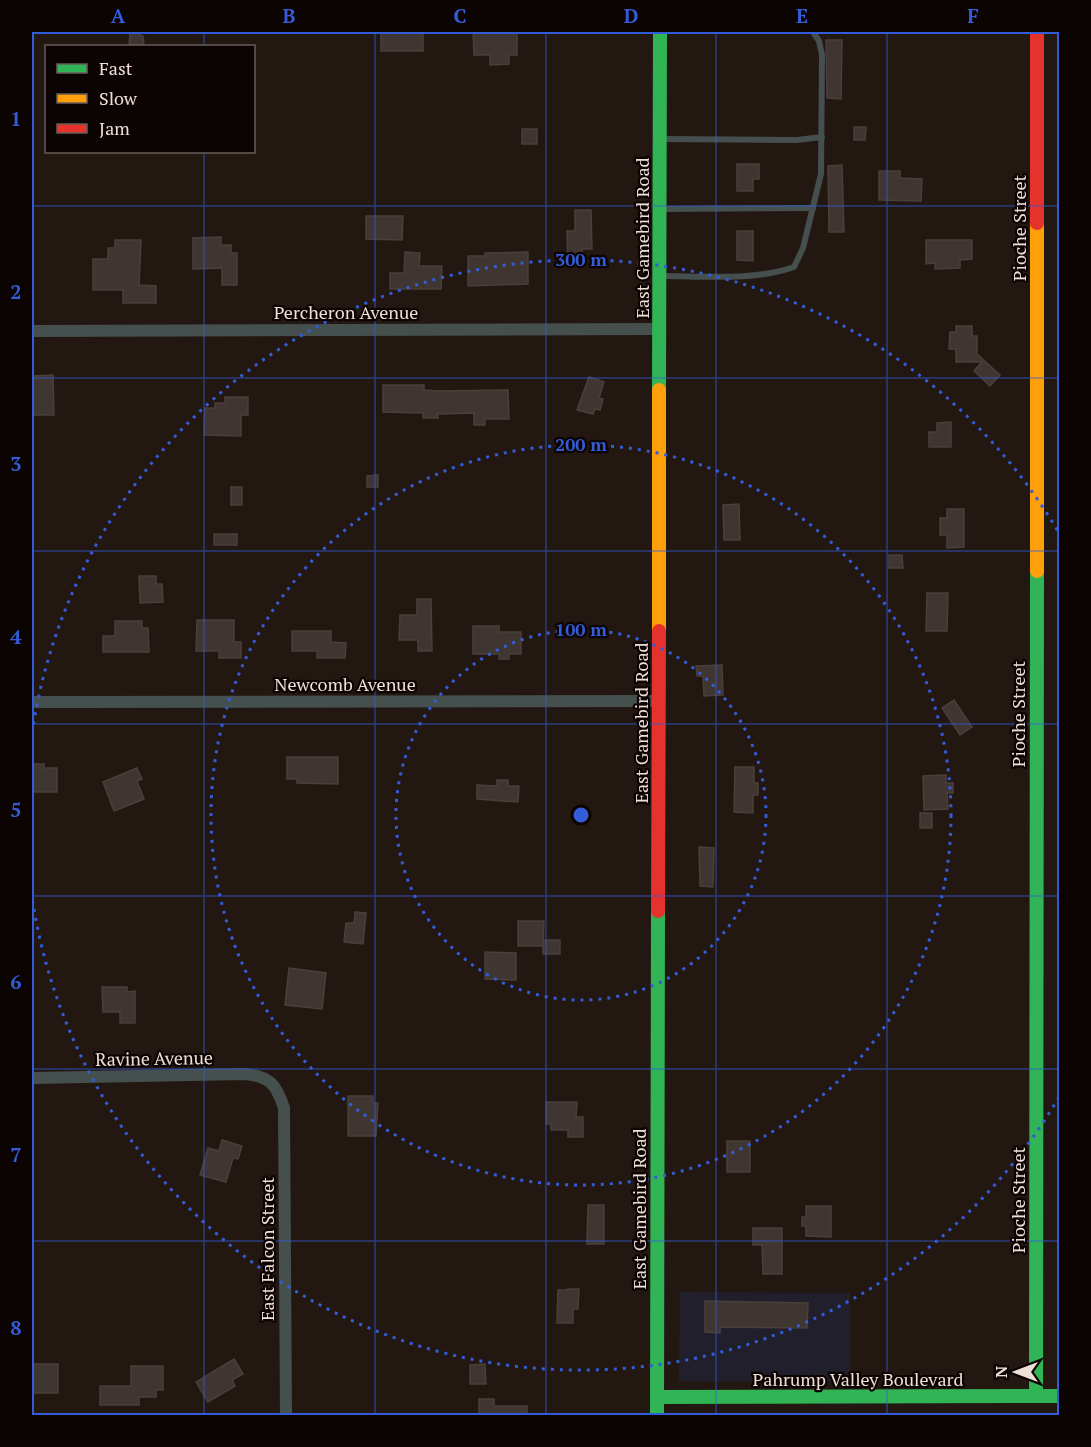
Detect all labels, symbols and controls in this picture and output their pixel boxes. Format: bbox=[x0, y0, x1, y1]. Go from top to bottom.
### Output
text: A bbox=[111, 2, 126, 29]
text: B bbox=[283, 2, 296, 29]
text: C bbox=[453, 2, 467, 29]
text: D bbox=[624, 2, 638, 29]
text: E bbox=[796, 2, 808, 29]
text: F bbox=[967, 2, 979, 29]
legend bbox=[45, 45, 255, 153]
text: Fast bbox=[99, 56, 133, 80]
text: Slow bbox=[99, 86, 138, 110]
text: 1 bbox=[10, 105, 22, 132]
text: Jam bbox=[99, 116, 130, 140]
street label: East Gamebird Road bbox=[630, 157, 654, 319]
street label: Pioche Street bbox=[1007, 174, 1031, 281]
text: 300 m bbox=[555, 247, 607, 271]
text: 2 bbox=[10, 278, 22, 305]
street label: Percheron Avenue bbox=[274, 300, 418, 324]
text: 200 m bbox=[555, 432, 607, 456]
text: 3 bbox=[10, 450, 22, 477]
text: 100 m bbox=[555, 617, 607, 641]
text: 4 bbox=[10, 623, 22, 650]
street label: East Gamebird Road bbox=[629, 642, 653, 804]
street label: Pioche Street bbox=[1006, 660, 1030, 767]
street label: Newcomb Avenue bbox=[274, 672, 416, 696]
text: 5 bbox=[10, 796, 22, 823]
centre of rings bbox=[571, 805, 591, 825]
text: 6 bbox=[10, 968, 22, 995]
street label: Ravine Avenue bbox=[95, 1045, 213, 1071]
street label: East Gamebird Road bbox=[627, 1128, 651, 1290]
text: 7 bbox=[10, 1141, 22, 1168]
street label: Pioche Street bbox=[1006, 1146, 1030, 1253]
street label: East Falcon Street bbox=[255, 1177, 279, 1321]
text: 8 bbox=[10, 1314, 22, 1341]
north arrow bbox=[986, 1342, 1046, 1402]
text: N bbox=[990, 1366, 1012, 1378]
street label: Pahrump Valley Boulevard bbox=[753, 1367, 963, 1391]

